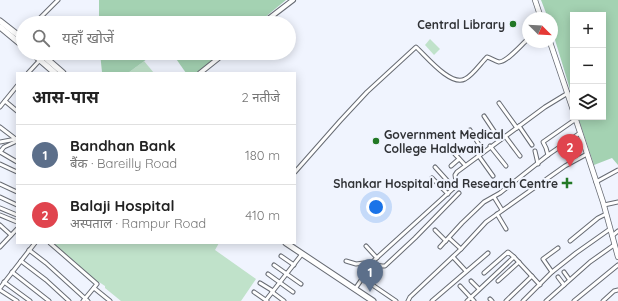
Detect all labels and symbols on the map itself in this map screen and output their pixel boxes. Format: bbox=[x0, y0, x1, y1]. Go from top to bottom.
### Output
north arrow bbox=[522, 12, 558, 48]
place label: Central Library bbox=[417, 17, 505, 32]
marker: Central Library bbox=[508, 19, 518, 29]
place label: Government Medical College Haldwani bbox=[384, 127, 504, 156]
pin: 2 bbox=[557, 134, 583, 167]
marker: Government Medical College Haldwani bbox=[371, 136, 381, 146]
place label: Shankar Hospital and Research Centre bbox=[333, 176, 558, 191]
marker: Shankar Hospital and Research Centre bbox=[561, 177, 573, 189]
your location bbox=[366, 197, 386, 217]
pin: 1 bbox=[357, 259, 383, 292]

